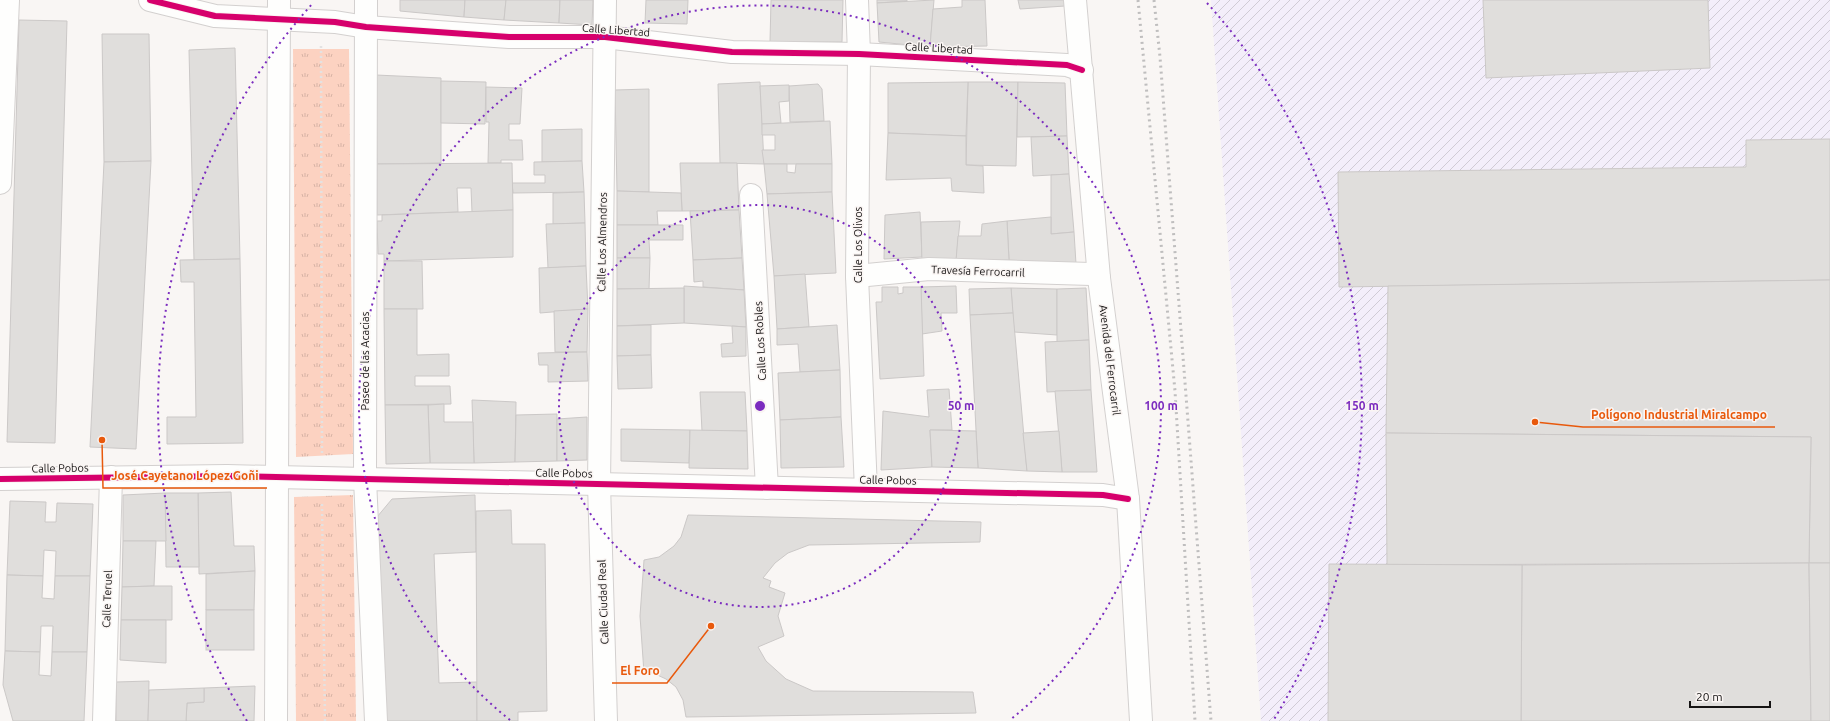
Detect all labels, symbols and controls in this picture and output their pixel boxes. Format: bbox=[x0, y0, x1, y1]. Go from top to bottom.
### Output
street label: Calle Libertad bbox=[582, 22, 650, 38]
street label: Calle Libertad bbox=[905, 40, 973, 56]
street label: Calle Los Almendros bbox=[595, 192, 609, 292]
street label: Calle Los Olivos bbox=[852, 206, 864, 283]
street label: Travesía Ferrocarril bbox=[931, 263, 1025, 279]
street label: Calle Los Robles bbox=[752, 301, 768, 381]
street label: Avenida del Ferrocarril bbox=[1097, 304, 1123, 416]
street label: Paseo de las Acacias bbox=[359, 311, 371, 410]
centre of rings bbox=[753, 399, 767, 413]
text: 50 m bbox=[948, 399, 974, 412]
text: 100 m bbox=[1144, 399, 1178, 412]
text: 150 m bbox=[1345, 399, 1379, 412]
callout: Polígono Industrial Miralcampo bbox=[1583, 403, 1775, 427]
text: Polígono Industrial Miralcampo bbox=[1591, 408, 1767, 421]
street label: Calle Pobos bbox=[31, 461, 89, 474]
callout: José Cayetano López Goñi bbox=[103, 464, 267, 488]
street label: Calle Pobos bbox=[535, 467, 593, 480]
text: José Cayetano López Goñi bbox=[111, 469, 259, 482]
street label: Calle Pobos bbox=[859, 474, 917, 487]
street label: Calle Ciudad Real bbox=[596, 559, 610, 645]
street label: Calle Teruel bbox=[100, 570, 114, 628]
callout: El Foro bbox=[612, 659, 667, 683]
text: El Foro bbox=[620, 664, 660, 677]
scale bar bbox=[1690, 683, 1770, 709]
text: 20 m bbox=[1696, 690, 1723, 703]

